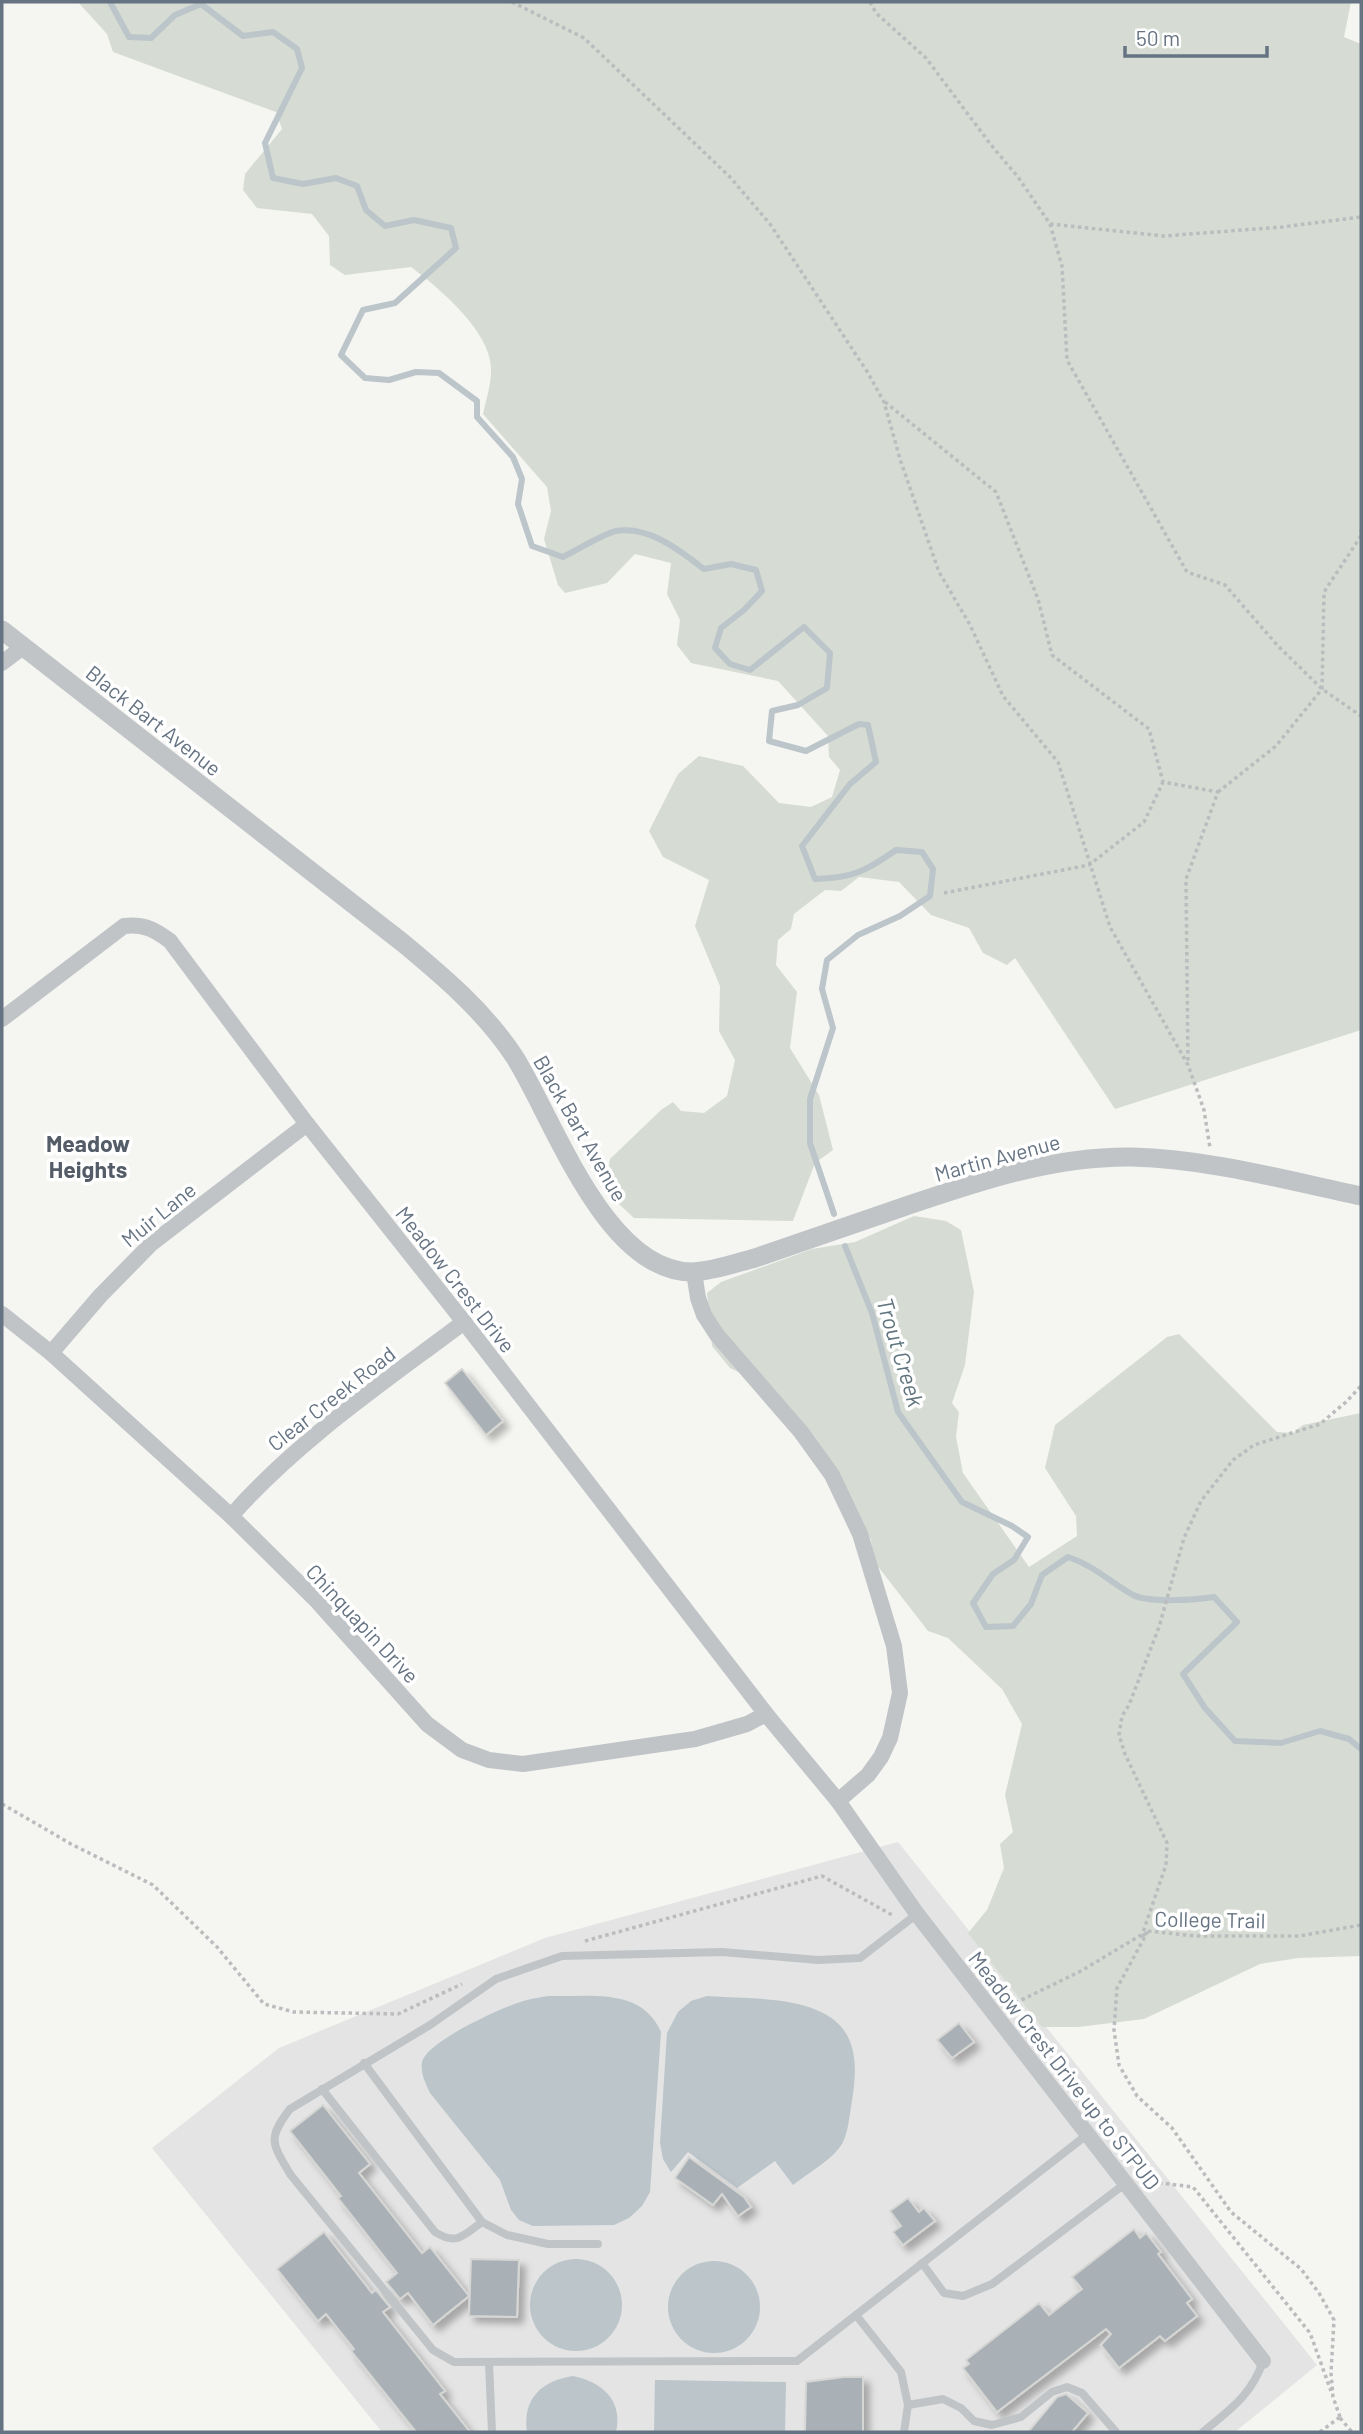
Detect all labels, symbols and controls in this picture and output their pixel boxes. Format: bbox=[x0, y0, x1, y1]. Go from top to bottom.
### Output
scale bar bbox=[1125, 14, 1267, 58]
text: 50 m bbox=[1136, 25, 1180, 50]
street label: Black Bart Avenue bbox=[81, 659, 227, 781]
street label: Black Bart Avenue bbox=[529, 1050, 633, 1206]
street label: Martin Avenue bbox=[931, 1128, 1063, 1186]
district label: Meadow Heights bbox=[46, 1129, 130, 1183]
street label: Muir Lane bbox=[116, 1176, 200, 1252]
street label: Meadow Crest Drive bbox=[391, 1201, 521, 1357]
water label: Trout Creek bbox=[871, 1294, 931, 1410]
street label: Clear Creek Road bbox=[262, 1340, 400, 1456]
street label: Chinquapin Drive bbox=[301, 1558, 425, 1688]
street label: College Trail bbox=[1154, 1906, 1266, 1932]
street label: Meadow Crest Drive up to STPUD bbox=[964, 1946, 1166, 2194]

